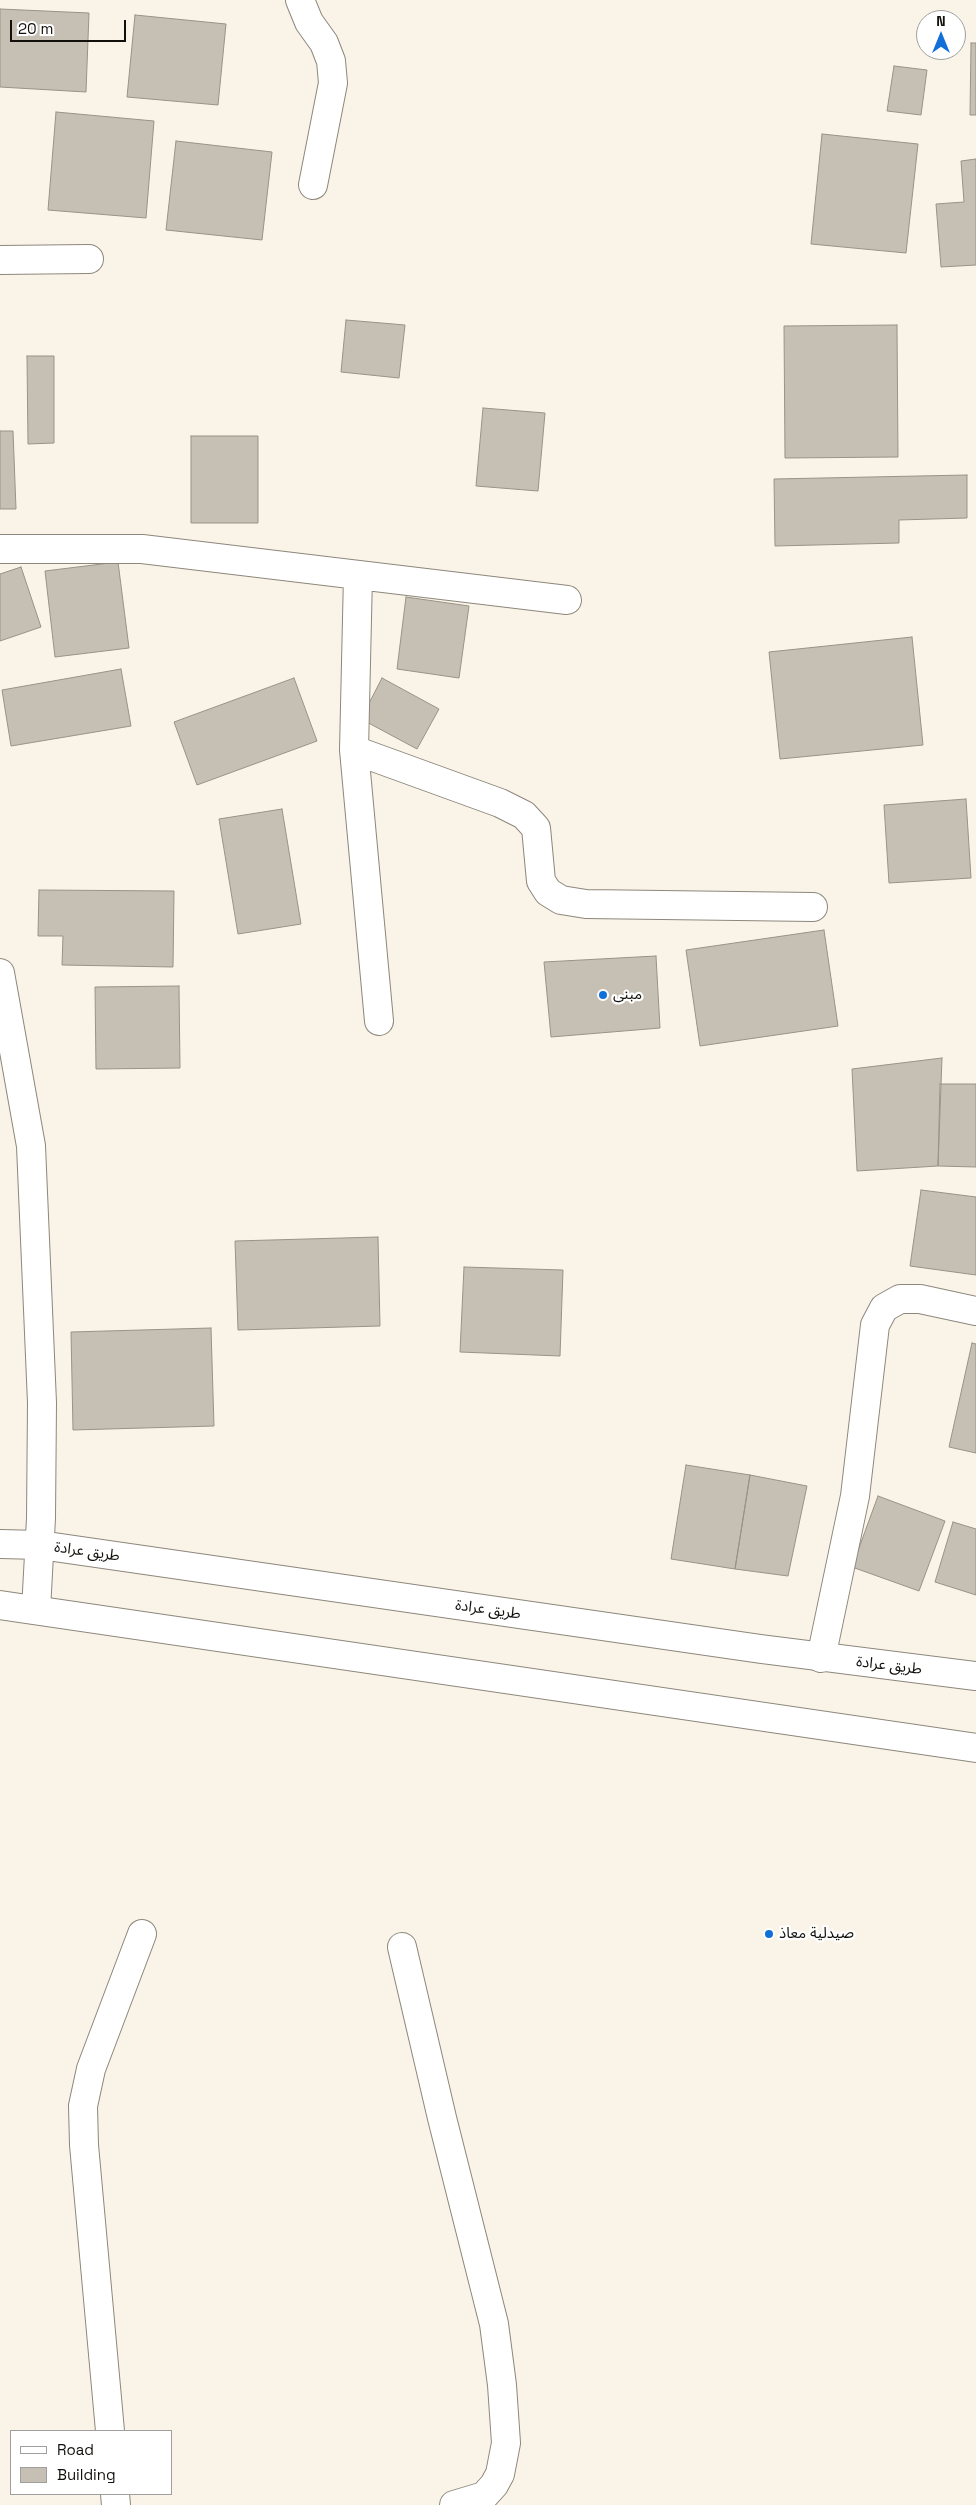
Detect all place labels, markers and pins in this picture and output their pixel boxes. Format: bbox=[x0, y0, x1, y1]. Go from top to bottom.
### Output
place label: مبنى bbox=[613, 986, 642, 1004]
marker: مبنى bbox=[597, 989, 609, 1001]
place label: صيدلية معاذ bbox=[779, 1925, 854, 1943]
marker: صيدلية معاذ bbox=[763, 1928, 775, 1940]

